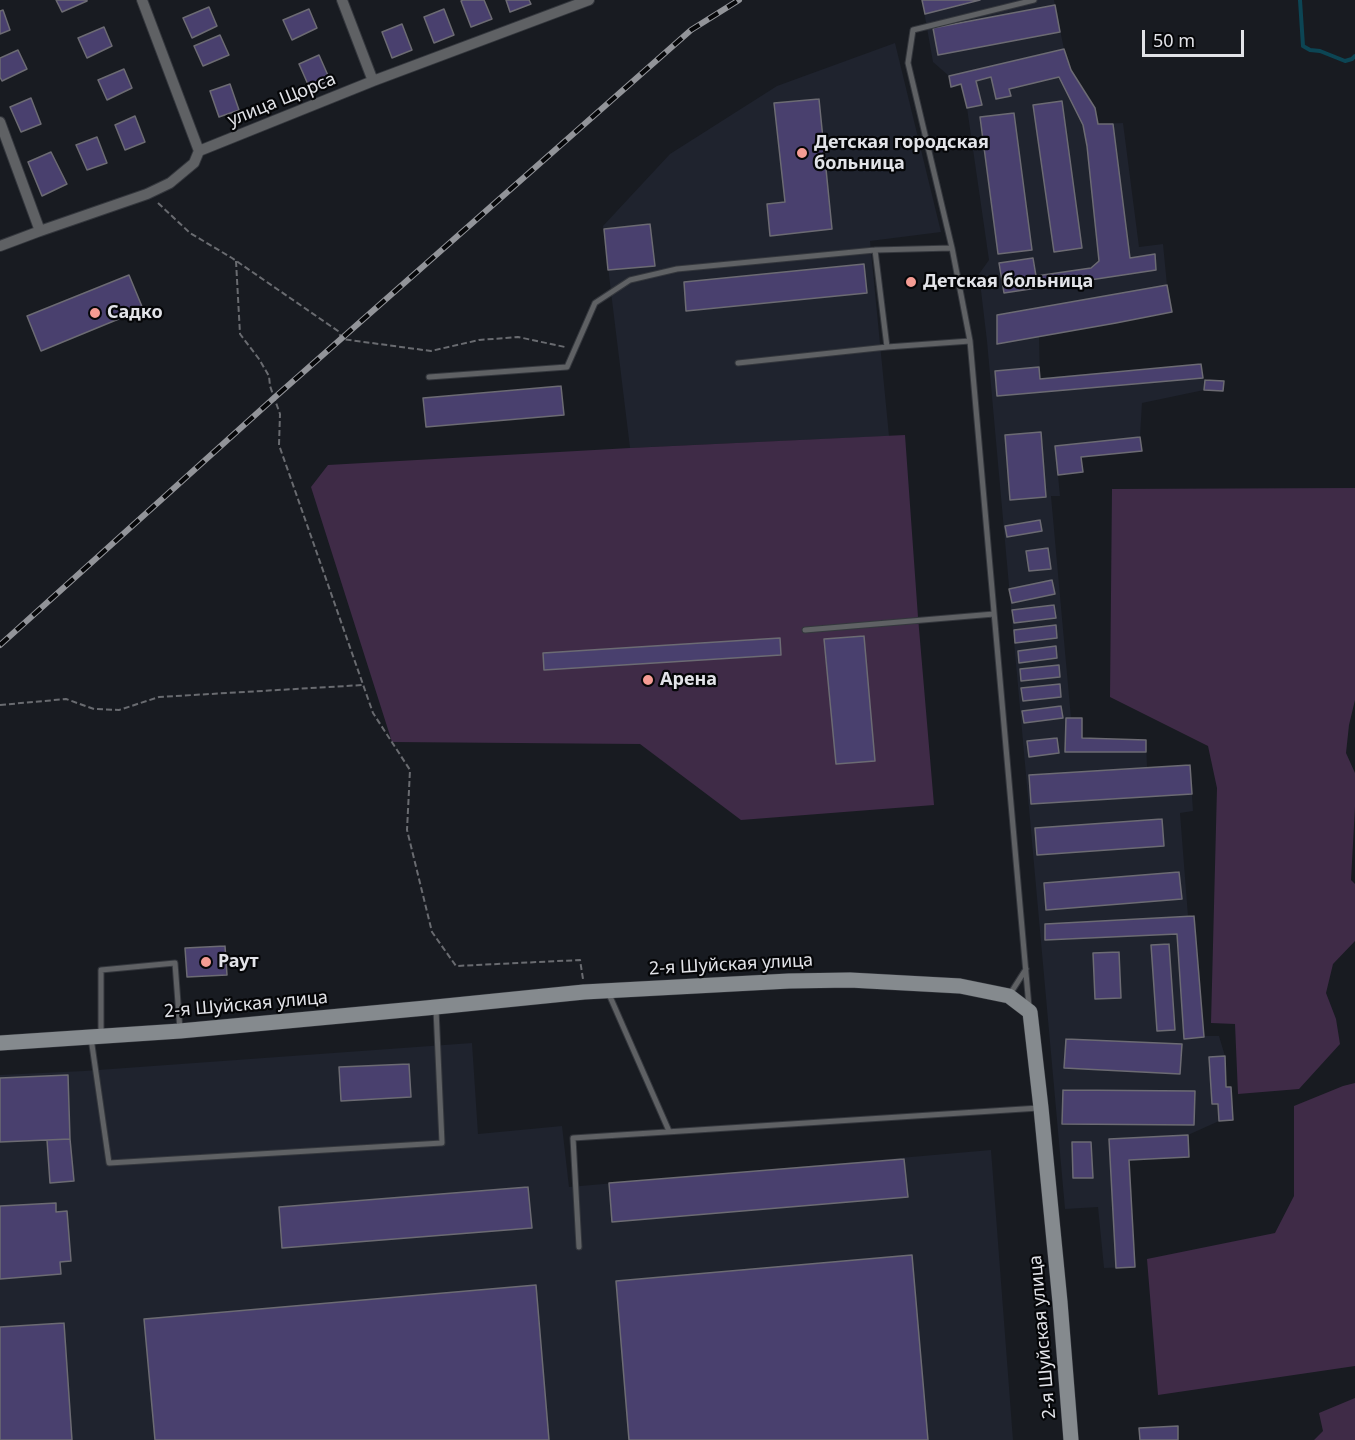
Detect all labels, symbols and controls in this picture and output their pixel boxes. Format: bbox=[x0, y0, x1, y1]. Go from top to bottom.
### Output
scale bar bbox=[1145, 18, 1247, 56]
text: 50 m bbox=[1153, 28, 1195, 52]
street label: улица Щорса bbox=[225, 69, 339, 131]
place label: Детская городская больница bbox=[814, 132, 989, 174]
marker: Детская городская больница bbox=[795, 146, 809, 160]
place label: Детская больница bbox=[923, 271, 1093, 293]
marker: Детская больница bbox=[904, 275, 918, 289]
place label: Садко bbox=[107, 302, 163, 324]
marker: Садко bbox=[88, 306, 102, 320]
place label: Арена bbox=[660, 669, 717, 691]
marker: Арена bbox=[641, 673, 655, 687]
street label: 2-я Шуйская улица bbox=[648, 950, 814, 980]
place label: Раут bbox=[218, 951, 259, 973]
marker: Раут bbox=[199, 955, 213, 969]
street label: 2-я Шуйская улица bbox=[163, 987, 329, 1023]
street label: 2-я Шуйская улица bbox=[1025, 1254, 1061, 1420]

